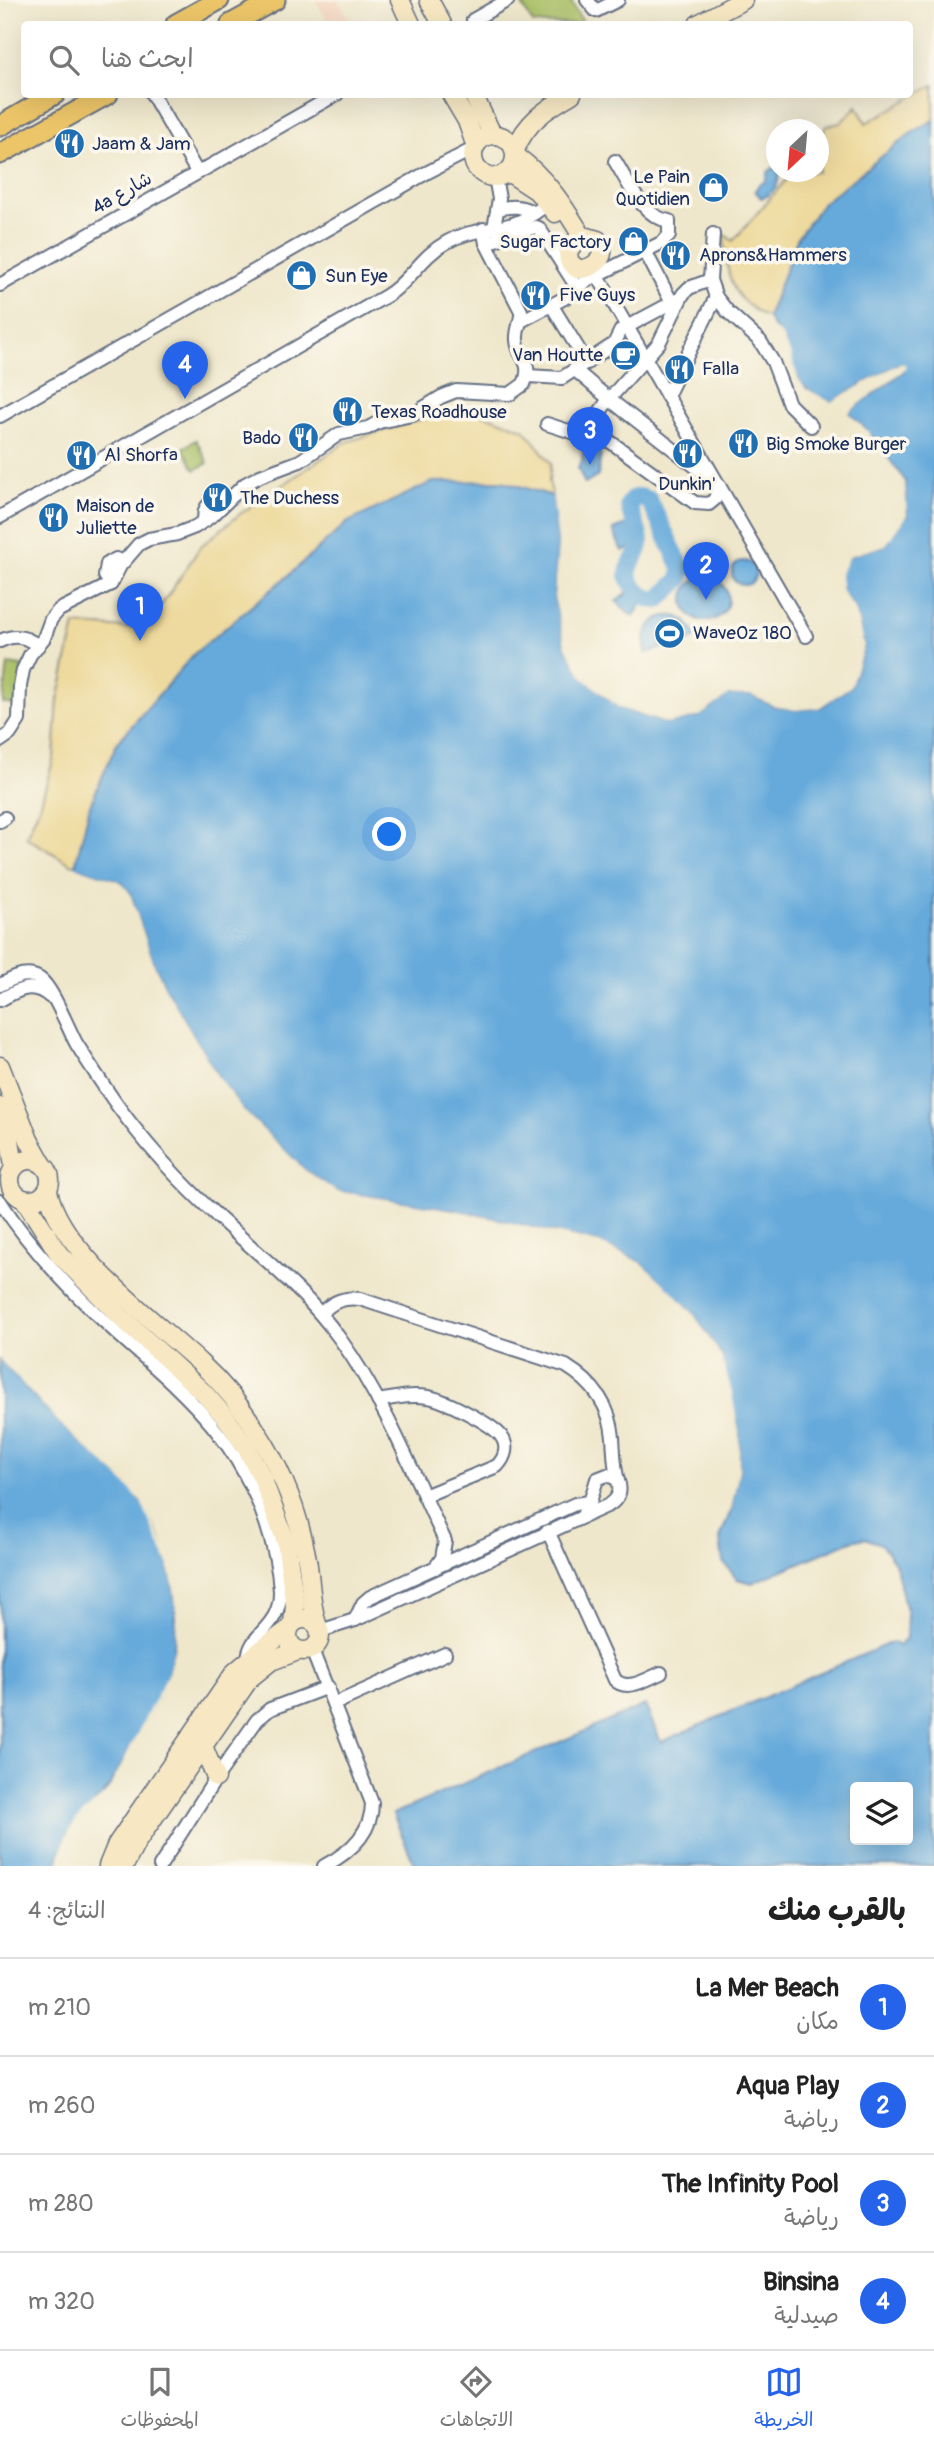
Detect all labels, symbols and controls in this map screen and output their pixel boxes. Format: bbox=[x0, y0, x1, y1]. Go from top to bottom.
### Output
search box bbox=[21, 21, 913, 98]
icon: search bbox=[45, 41, 83, 79]
text: ابحث هنا bbox=[101, 43, 194, 75]
north arrow bbox=[766, 119, 829, 182]
restaurant icon: Jaam & Jam bbox=[52, 127, 86, 161]
place label: Jaam & Jam bbox=[92, 132, 191, 156]
place label: Le Pain Quotidien bbox=[615, 165, 690, 211]
street label: 4a شارع bbox=[88, 166, 157, 221]
shop icon: Le Pain Quotidien bbox=[696, 171, 730, 205]
shop icon: Sugar Factory bbox=[617, 225, 651, 259]
place label: Sugar Factory bbox=[500, 230, 611, 254]
restaurant icon: Aprons&Hammers bbox=[659, 238, 693, 272]
place label: Aprons&Hammers bbox=[699, 243, 847, 267]
shop icon: Sun Eye bbox=[285, 259, 319, 293]
place label: Sun Eye bbox=[325, 264, 388, 288]
restaurant icon: Five Guys bbox=[519, 278, 553, 312]
place label: Five Guys bbox=[559, 283, 636, 307]
cafe icon: Van Houtte bbox=[609, 338, 643, 372]
pin: 4 bbox=[162, 341, 208, 399]
place label: Van Houtte bbox=[512, 343, 604, 367]
restaurant icon: Falla bbox=[662, 352, 696, 386]
place label: Falla bbox=[702, 357, 739, 381]
restaurant icon: Texas Roadhouse bbox=[331, 395, 365, 429]
place label: Texas Roadhouse bbox=[371, 400, 507, 424]
pin: 3 bbox=[567, 407, 613, 465]
restaurant icon: Bado bbox=[287, 421, 321, 455]
place label: Bado bbox=[242, 426, 281, 450]
restaurant icon: Big Smoke Burger bbox=[726, 427, 760, 461]
place label: Big Smoke Burger bbox=[766, 432, 906, 456]
restaurant icon: Dunkin' bbox=[670, 436, 704, 470]
restaurant icon: Al Shorfa bbox=[64, 438, 98, 472]
place label: Al Shorfa bbox=[104, 443, 178, 467]
place label: Dunkin' bbox=[658, 472, 716, 496]
restaurant icon: The Duchess bbox=[200, 481, 234, 515]
place label: The Duchess bbox=[240, 486, 339, 510]
place label: Maison de Juliette bbox=[76, 494, 155, 540]
restaurant icon: Maison de Juliette bbox=[36, 500, 70, 534]
pin: 2 bbox=[683, 542, 729, 600]
pin: 1 bbox=[117, 583, 163, 641]
sports icon: WaveOz 180 bbox=[653, 616, 687, 650]
place label: WaveOz 180 bbox=[693, 621, 792, 645]
your location bbox=[372, 817, 406, 851]
map controls bbox=[850, 1782, 913, 1845]
button: layers bbox=[850, 1782, 913, 1845]
text: بالقرب منك bbox=[768, 1892, 906, 1929]
text: النتائج: 4 bbox=[28, 1896, 106, 1925]
text: La Mer Beach bbox=[695, 1972, 839, 2004]
text: 210 m bbox=[28, 1993, 91, 2022]
text: 1 bbox=[879, 1993, 888, 2022]
text: مكان bbox=[796, 2007, 839, 2036]
text: Aqua Play bbox=[735, 2070, 839, 2102]
text: 260 m bbox=[28, 2091, 95, 2120]
text: 2 bbox=[877, 2091, 889, 2120]
text: رياضة bbox=[784, 2105, 839, 2134]
text: The Infinity Pool bbox=[662, 2168, 839, 2200]
text: 280 m bbox=[28, 2189, 94, 2218]
text: 3 bbox=[877, 2189, 889, 2218]
text: رياضة bbox=[784, 2203, 839, 2232]
text: Binsina bbox=[763, 2266, 839, 2298]
text: 320 m bbox=[28, 2287, 95, 2316]
text: 4 bbox=[876, 2287, 890, 2316]
text: صيدلية bbox=[774, 2301, 839, 2330]
tab: المحفوظات bbox=[121, 2363, 199, 2436]
tab: الاتجاهات bbox=[440, 2363, 513, 2436]
tab: الخريطة bbox=[754, 2363, 813, 2436]

